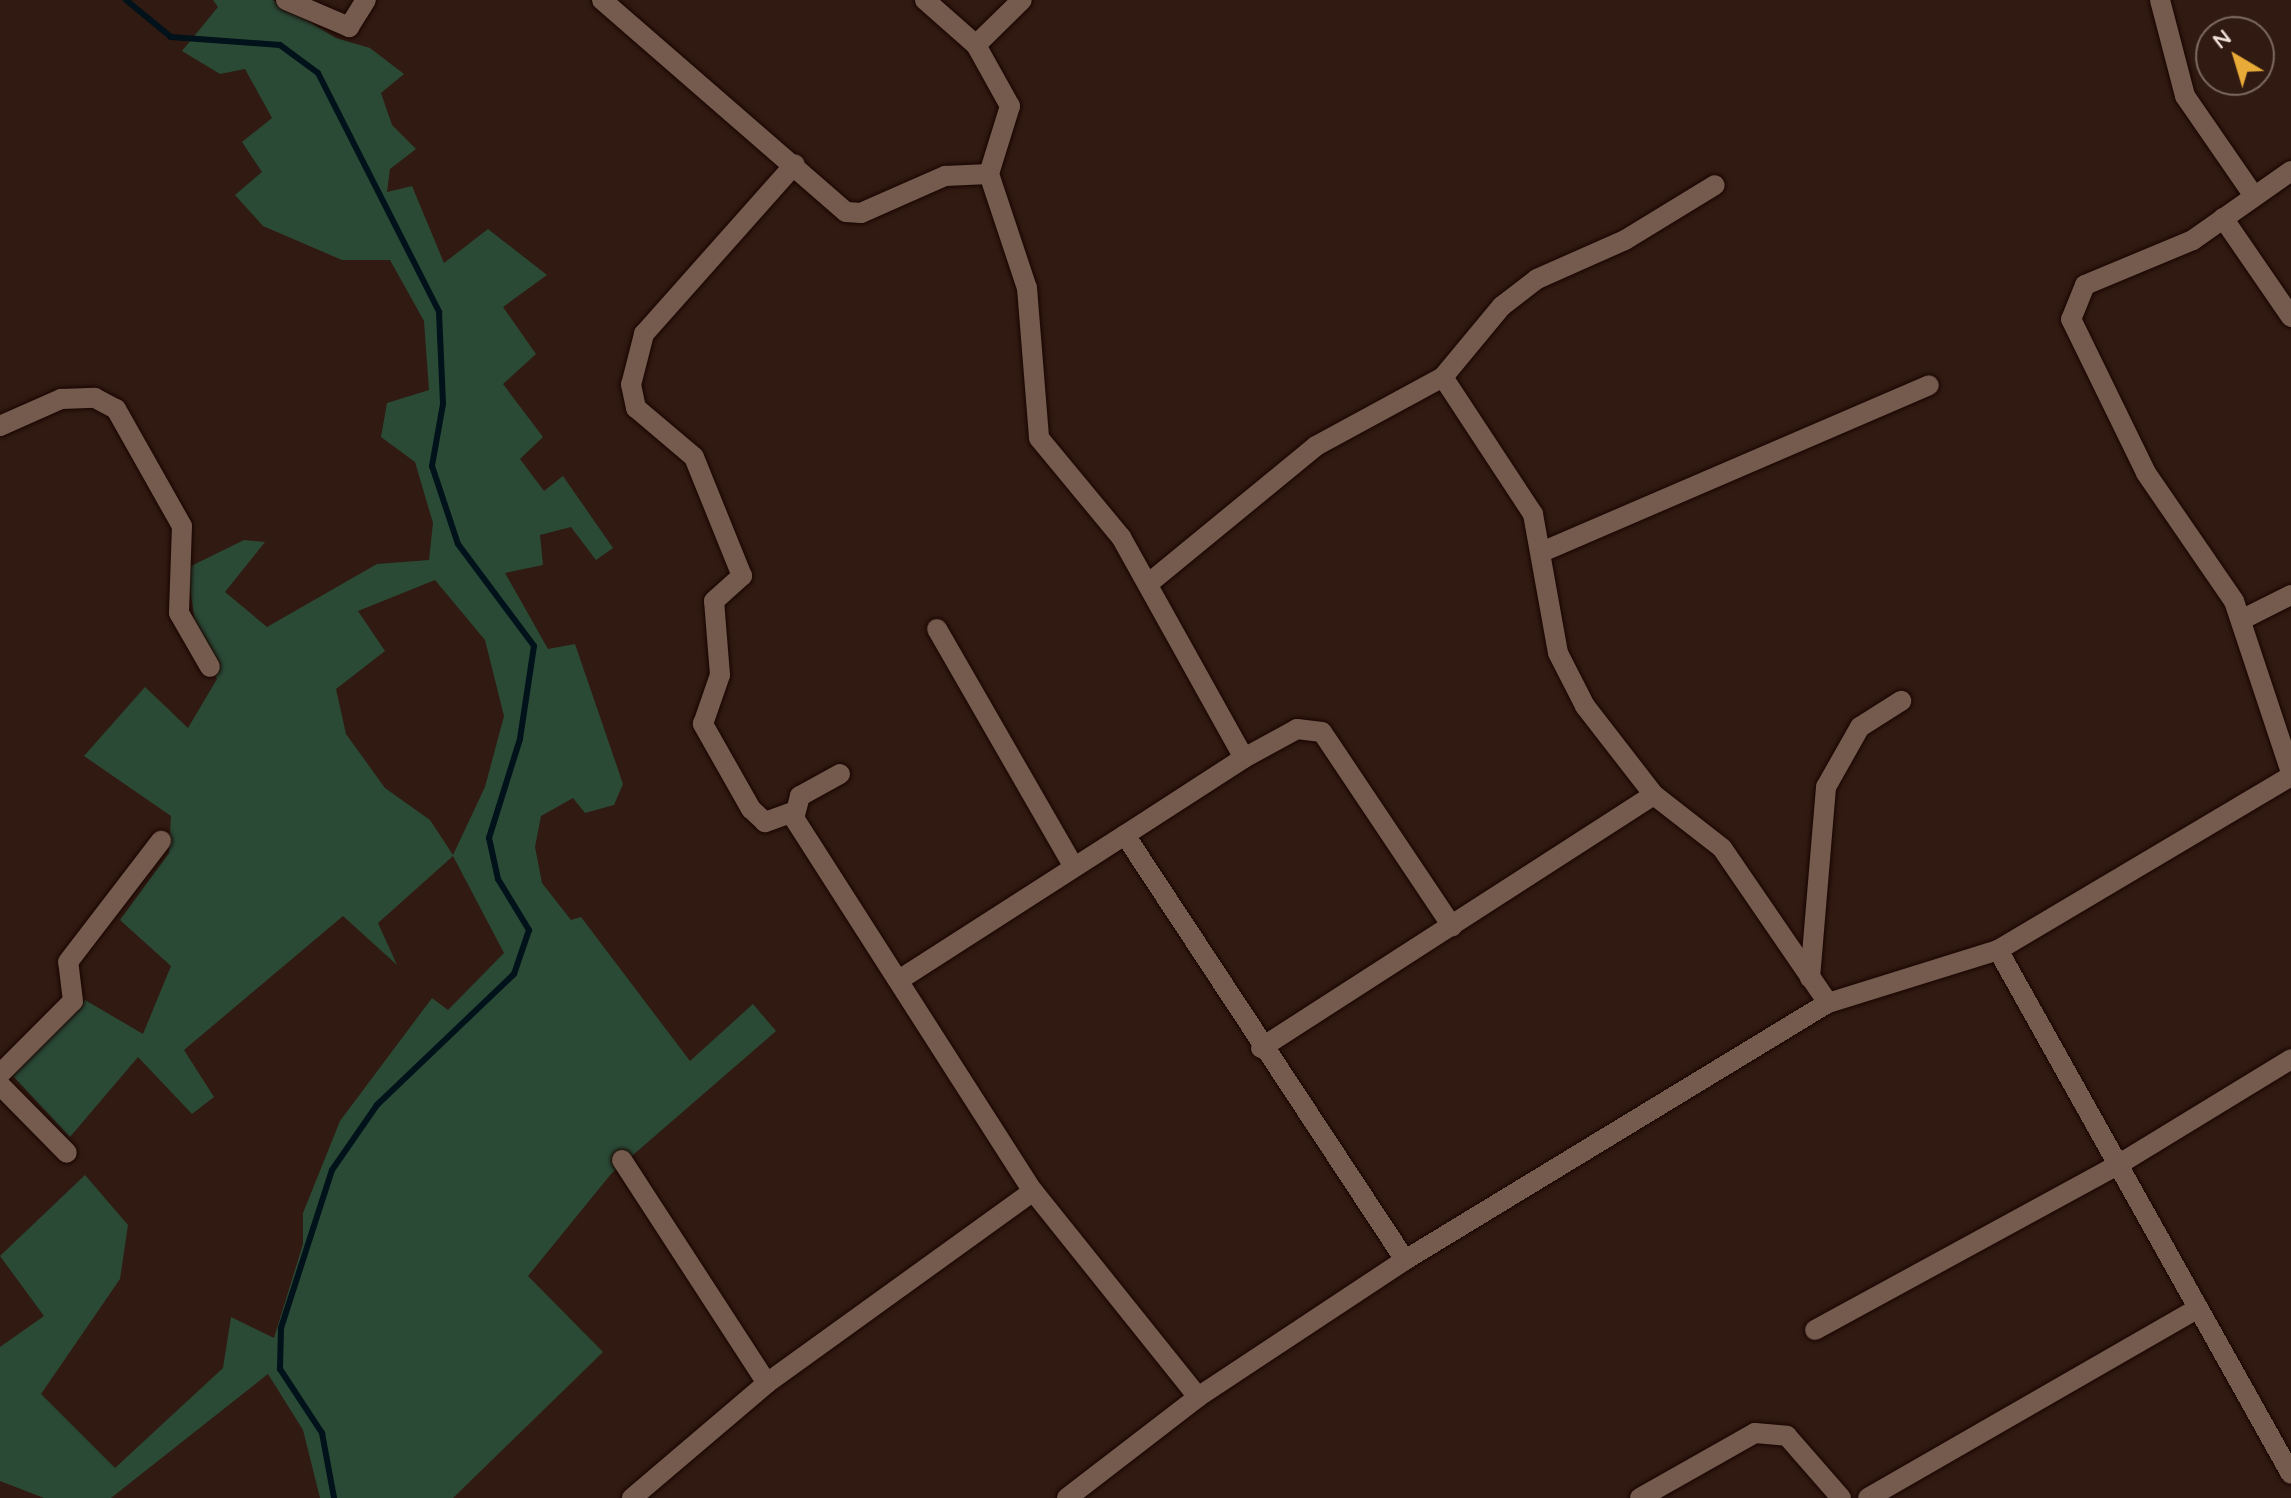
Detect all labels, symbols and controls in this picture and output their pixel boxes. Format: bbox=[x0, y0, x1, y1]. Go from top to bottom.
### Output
north arrow bbox=[2195, 16, 2275, 96]
text: N bbox=[2206, 23, 2236, 55]

